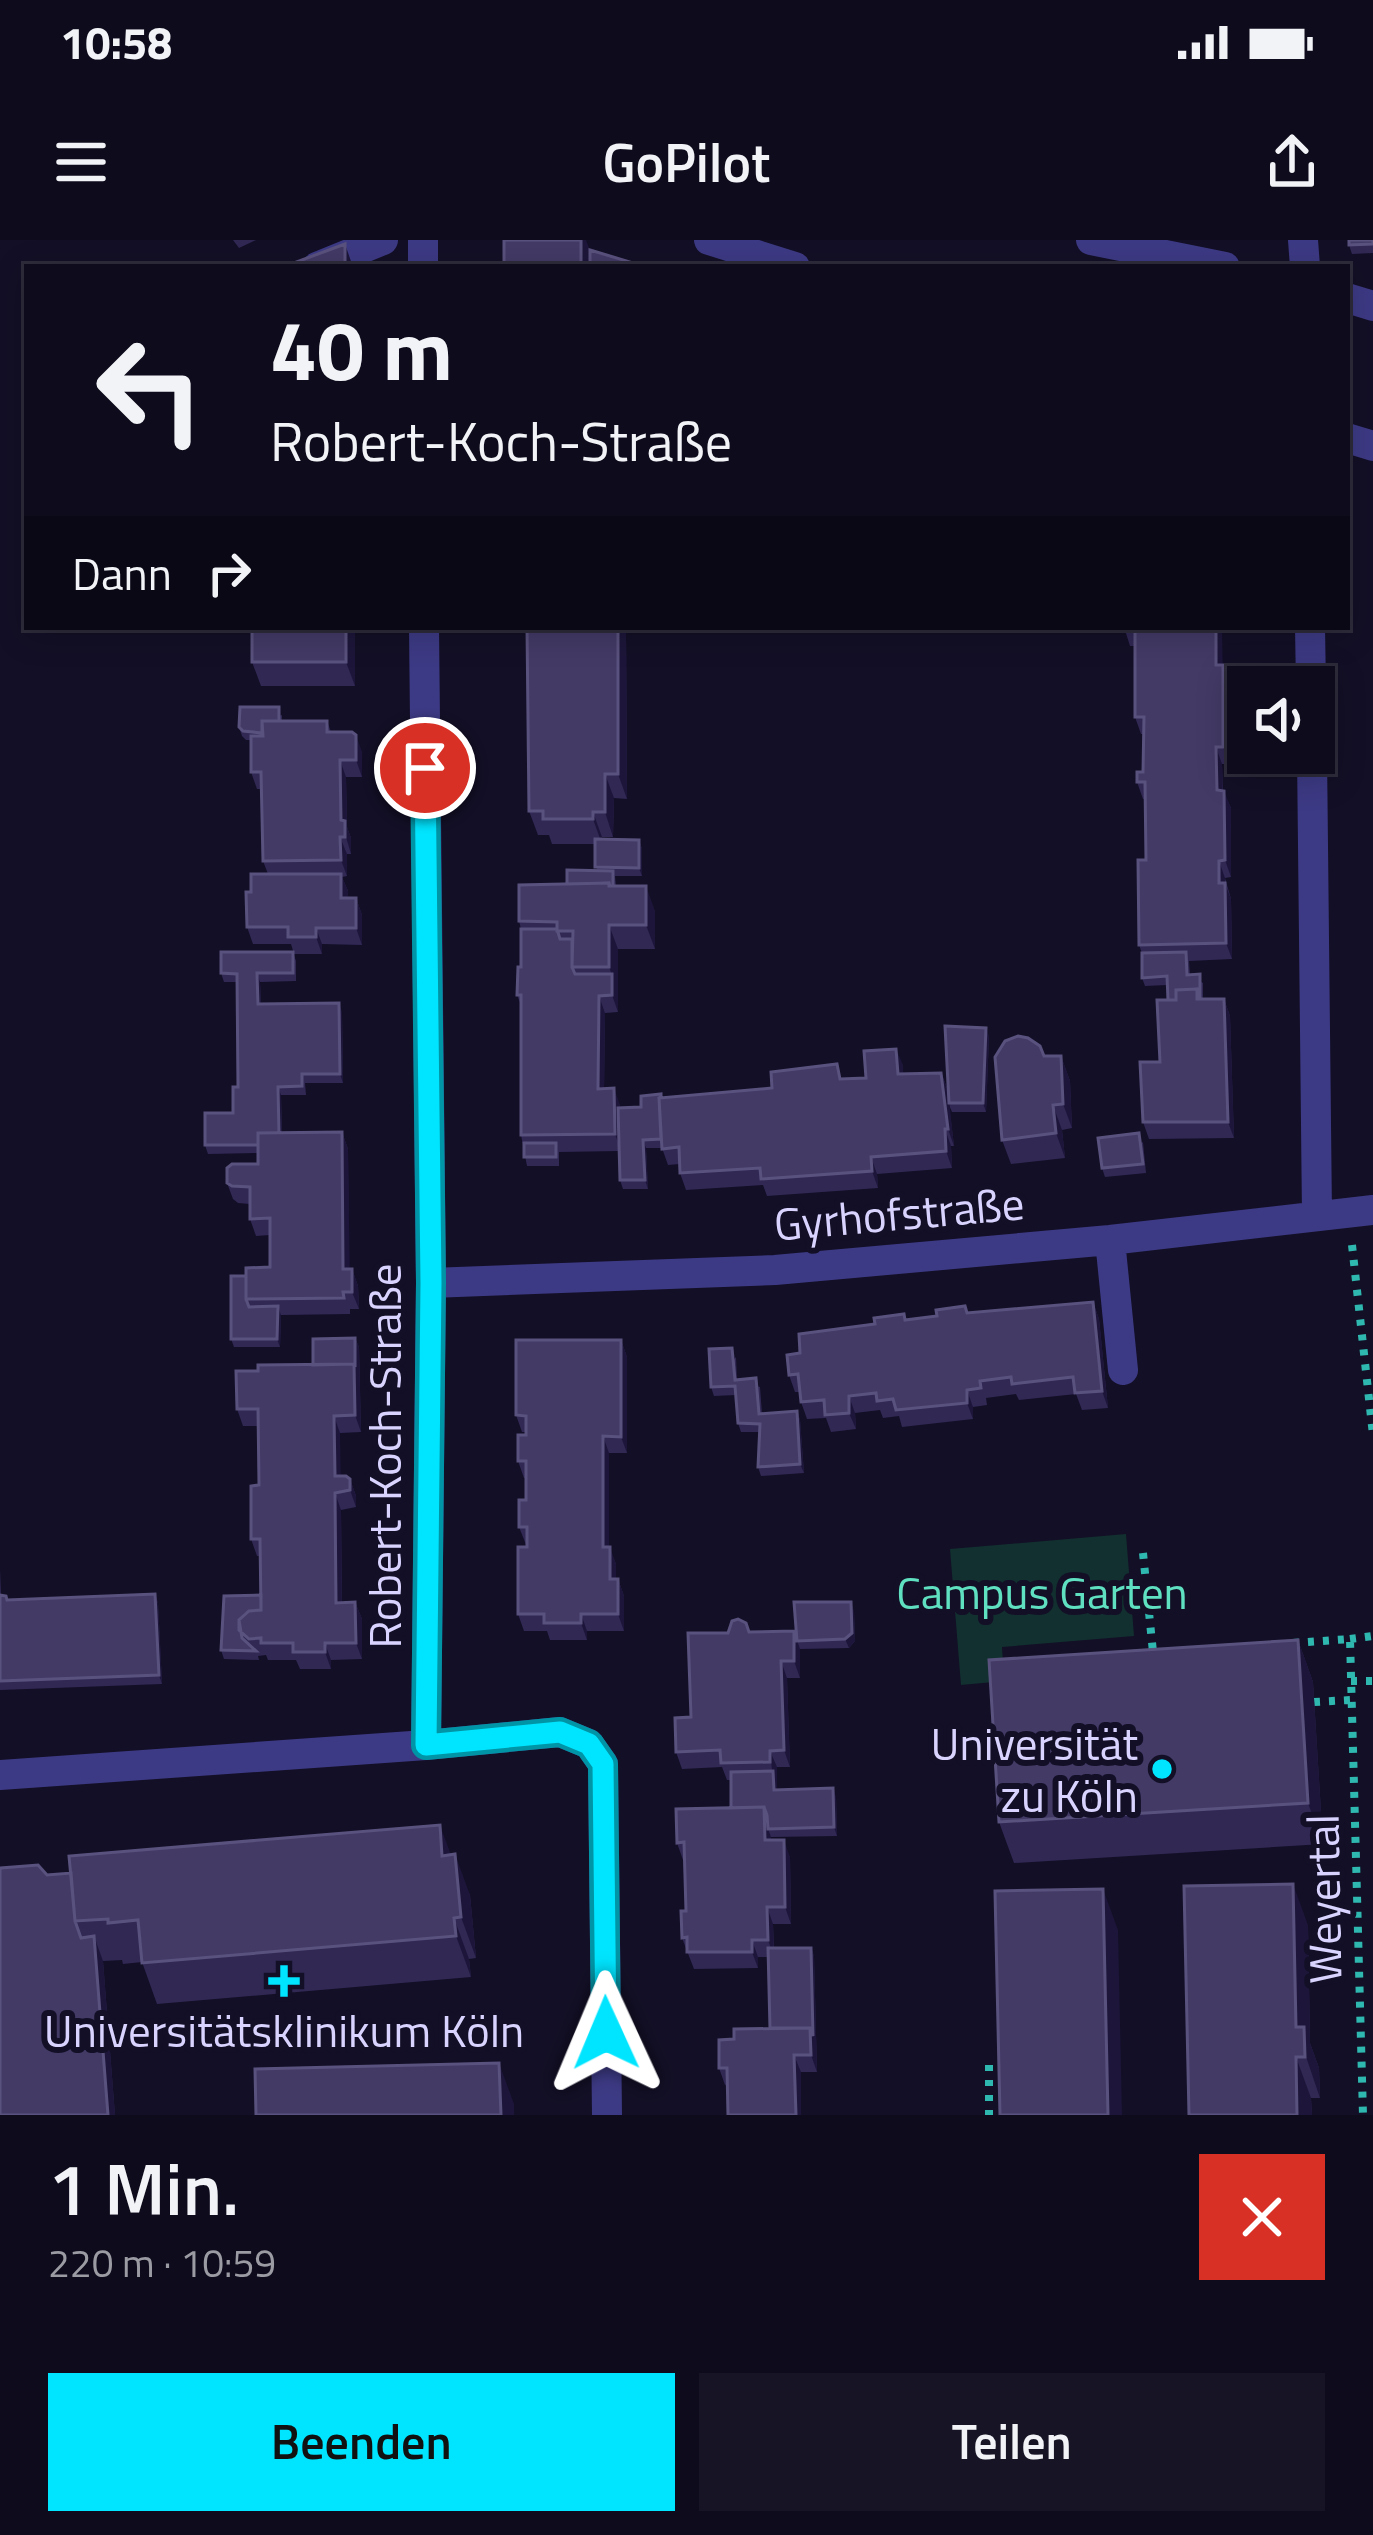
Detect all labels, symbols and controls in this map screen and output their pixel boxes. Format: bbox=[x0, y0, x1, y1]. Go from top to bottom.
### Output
text: 10:58 bbox=[60, 8, 172, 76]
text: GoPilot bbox=[603, 121, 770, 203]
icon: menu bbox=[48, 129, 114, 195]
icon: share bbox=[1259, 129, 1325, 195]
text: 40 m bbox=[270, 285, 453, 413]
icon: left bbox=[72, 312, 228, 468]
text: Robert-Koch-Straße bbox=[270, 400, 732, 482]
text: Dann bbox=[72, 539, 172, 607]
icon: right bbox=[196, 540, 262, 606]
map controls bbox=[1227, 666, 1335, 774]
button: sound bbox=[1227, 666, 1335, 774]
pin bbox=[374, 717, 476, 819]
icon: arrive bbox=[392, 735, 458, 801]
street label: Gyrhofstraße bbox=[771, 1168, 1027, 1258]
street label: Robert-Koch-Straße bbox=[350, 1264, 418, 1648]
park label: Campus Garten bbox=[896, 1558, 1188, 1626]
place label: Universität zu Köln bbox=[931, 1709, 1138, 1829]
marker: Universität zu Köln bbox=[1149, 1756, 1175, 1782]
street label: Weyertal bbox=[1288, 1814, 1358, 1984]
marker: Universitätsklinikum Köln bbox=[268, 1965, 300, 1997]
position arrow bbox=[543, 1970, 669, 2096]
place label: Universitätsklinikum Köln bbox=[44, 1996, 524, 2064]
text: 1 Min. bbox=[48, 2133, 239, 2243]
button: close bbox=[1199, 2154, 1325, 2280]
text: 220 m · 10:59 bbox=[48, 2233, 276, 2292]
button: Beenden bbox=[48, 2373, 675, 2511]
button: Teilen bbox=[699, 2373, 1325, 2511]

